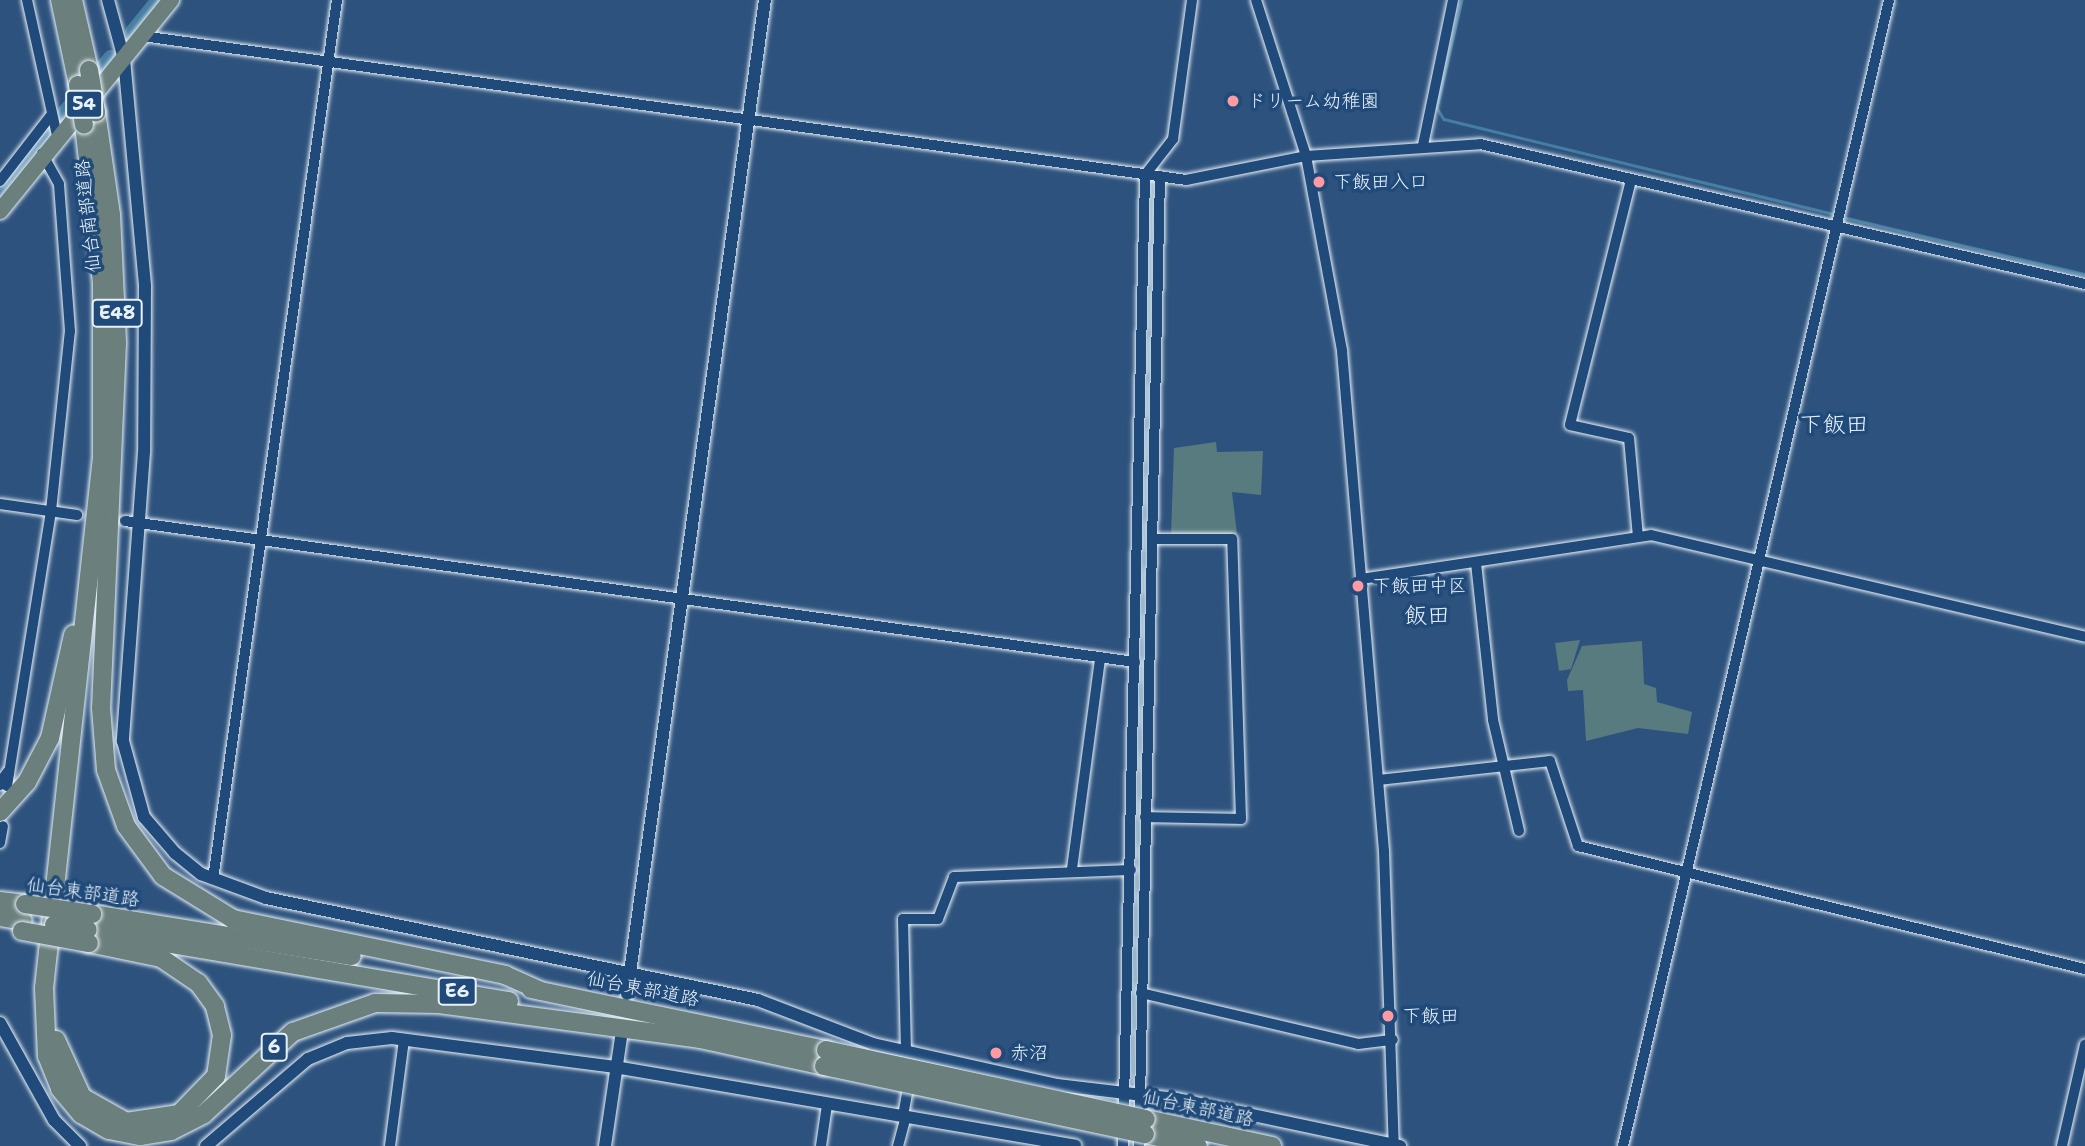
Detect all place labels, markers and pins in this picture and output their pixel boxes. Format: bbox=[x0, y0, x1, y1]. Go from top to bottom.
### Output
place label: ドリーム幼稚園 bbox=[1247, 90, 1380, 112]
marker: ドリーム幼稚園 bbox=[1225, 93, 1241, 109]
place label: 下飯田入口 bbox=[1333, 171, 1428, 193]
marker: 下飯田入口 bbox=[1311, 174, 1327, 190]
place label: 下飯田中区 bbox=[1372, 575, 1467, 597]
marker: 下飯田中区 bbox=[1350, 578, 1366, 594]
place label: 下飯田 bbox=[1402, 1005, 1459, 1027]
marker: 下飯田 bbox=[1380, 1008, 1396, 1024]
place label: 赤沼 bbox=[1010, 1042, 1048, 1064]
marker: 赤沼 bbox=[988, 1045, 1004, 1061]

